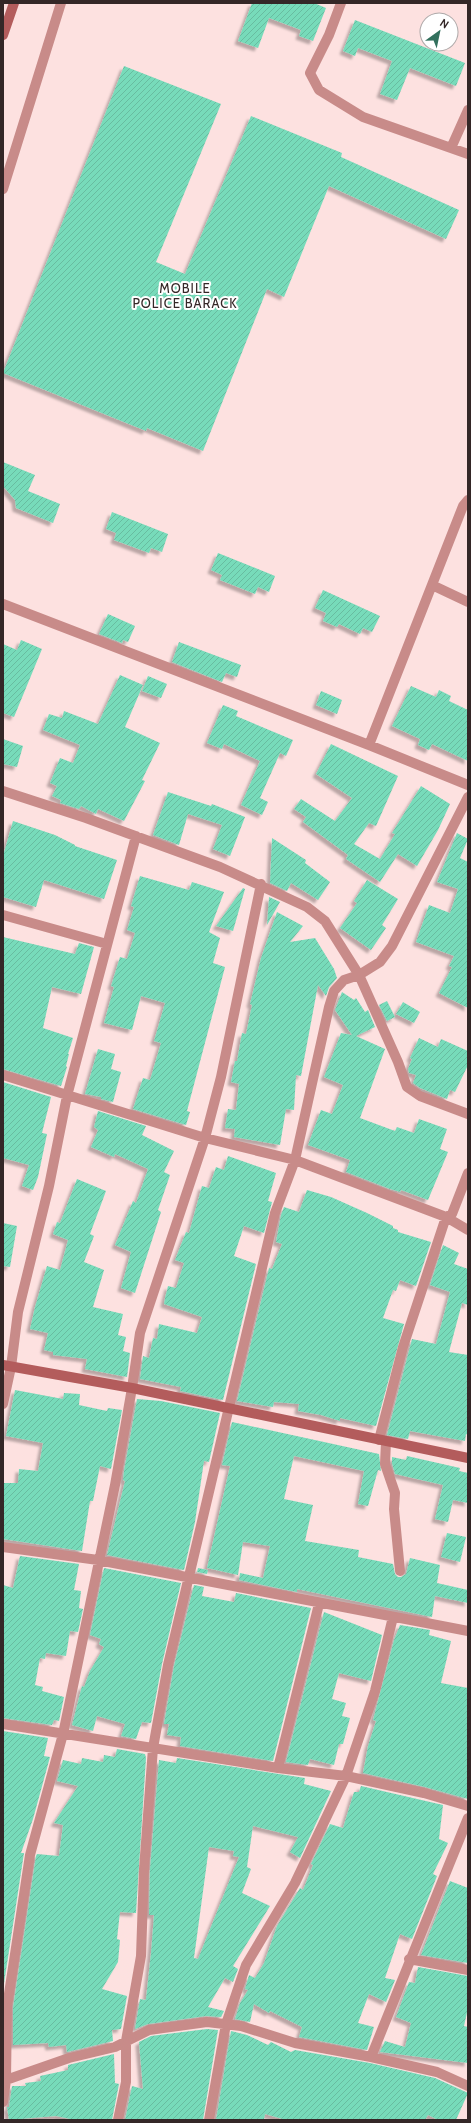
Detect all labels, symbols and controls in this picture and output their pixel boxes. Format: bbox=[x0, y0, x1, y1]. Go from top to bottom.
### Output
north arrow bbox=[419, 12, 459, 52]
text: N bbox=[437, 16, 452, 32]
district label: MOBILE POLICE BARACK bbox=[132, 280, 238, 311]

